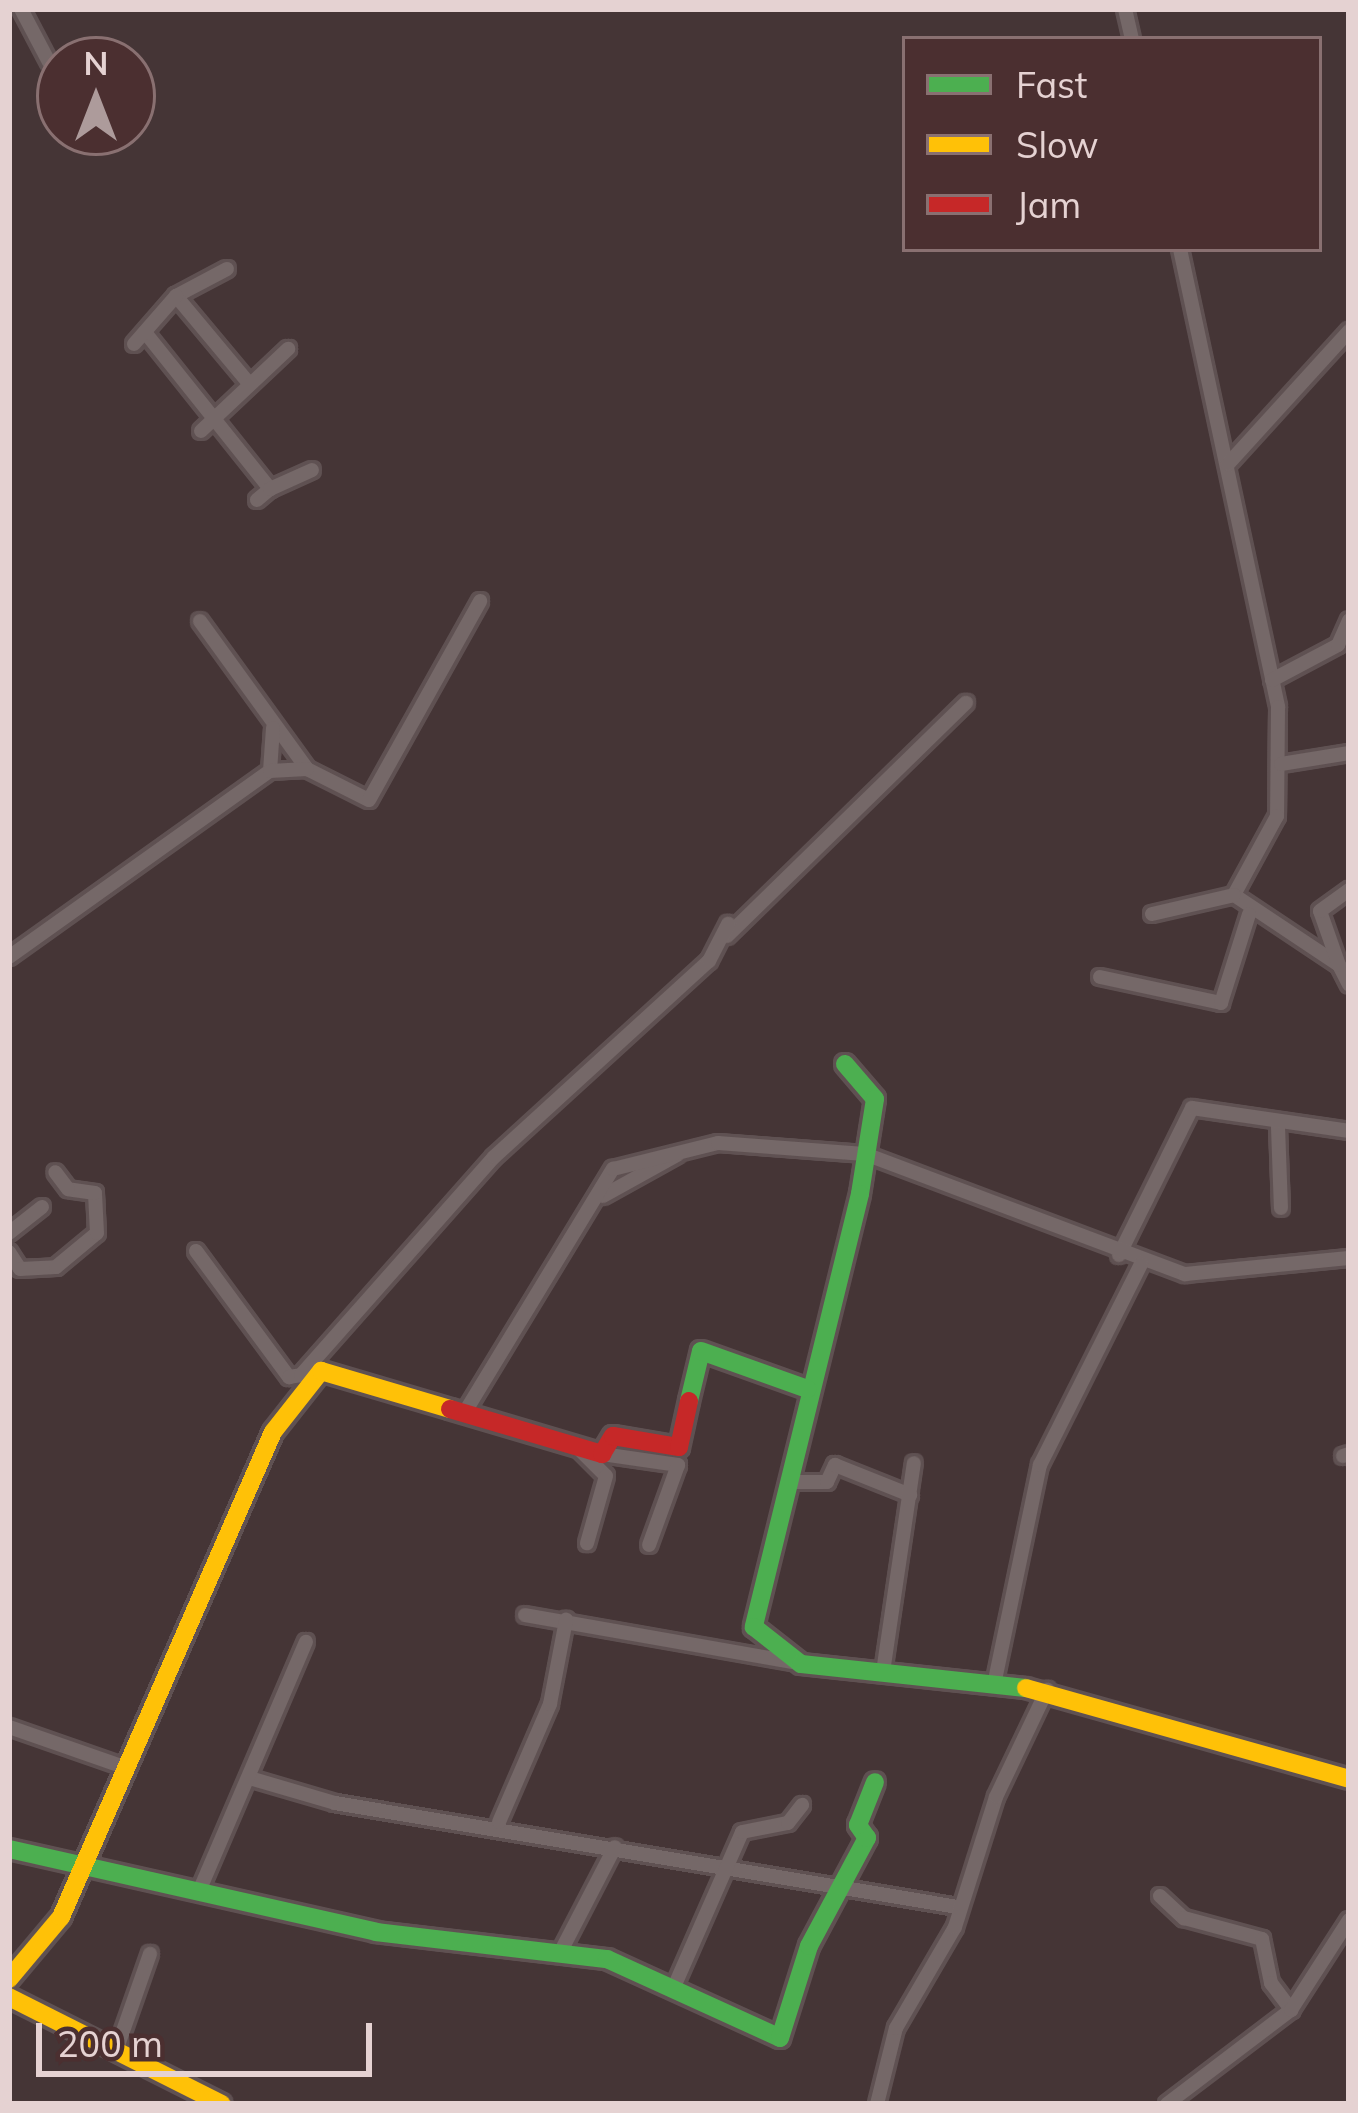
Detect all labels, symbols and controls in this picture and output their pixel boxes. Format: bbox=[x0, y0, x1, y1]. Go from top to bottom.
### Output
north arrow bbox=[36, 36, 156, 156]
legend bbox=[902, 36, 1322, 252]
text: N bbox=[84, 42, 108, 83]
text: Fast bbox=[1016, 62, 1087, 107]
text: Slow bbox=[1016, 122, 1099, 167]
text: Jam bbox=[1016, 182, 1081, 227]
scale bar bbox=[42, 1999, 378, 2073]
text: 200 m bbox=[57, 2021, 163, 2066]

